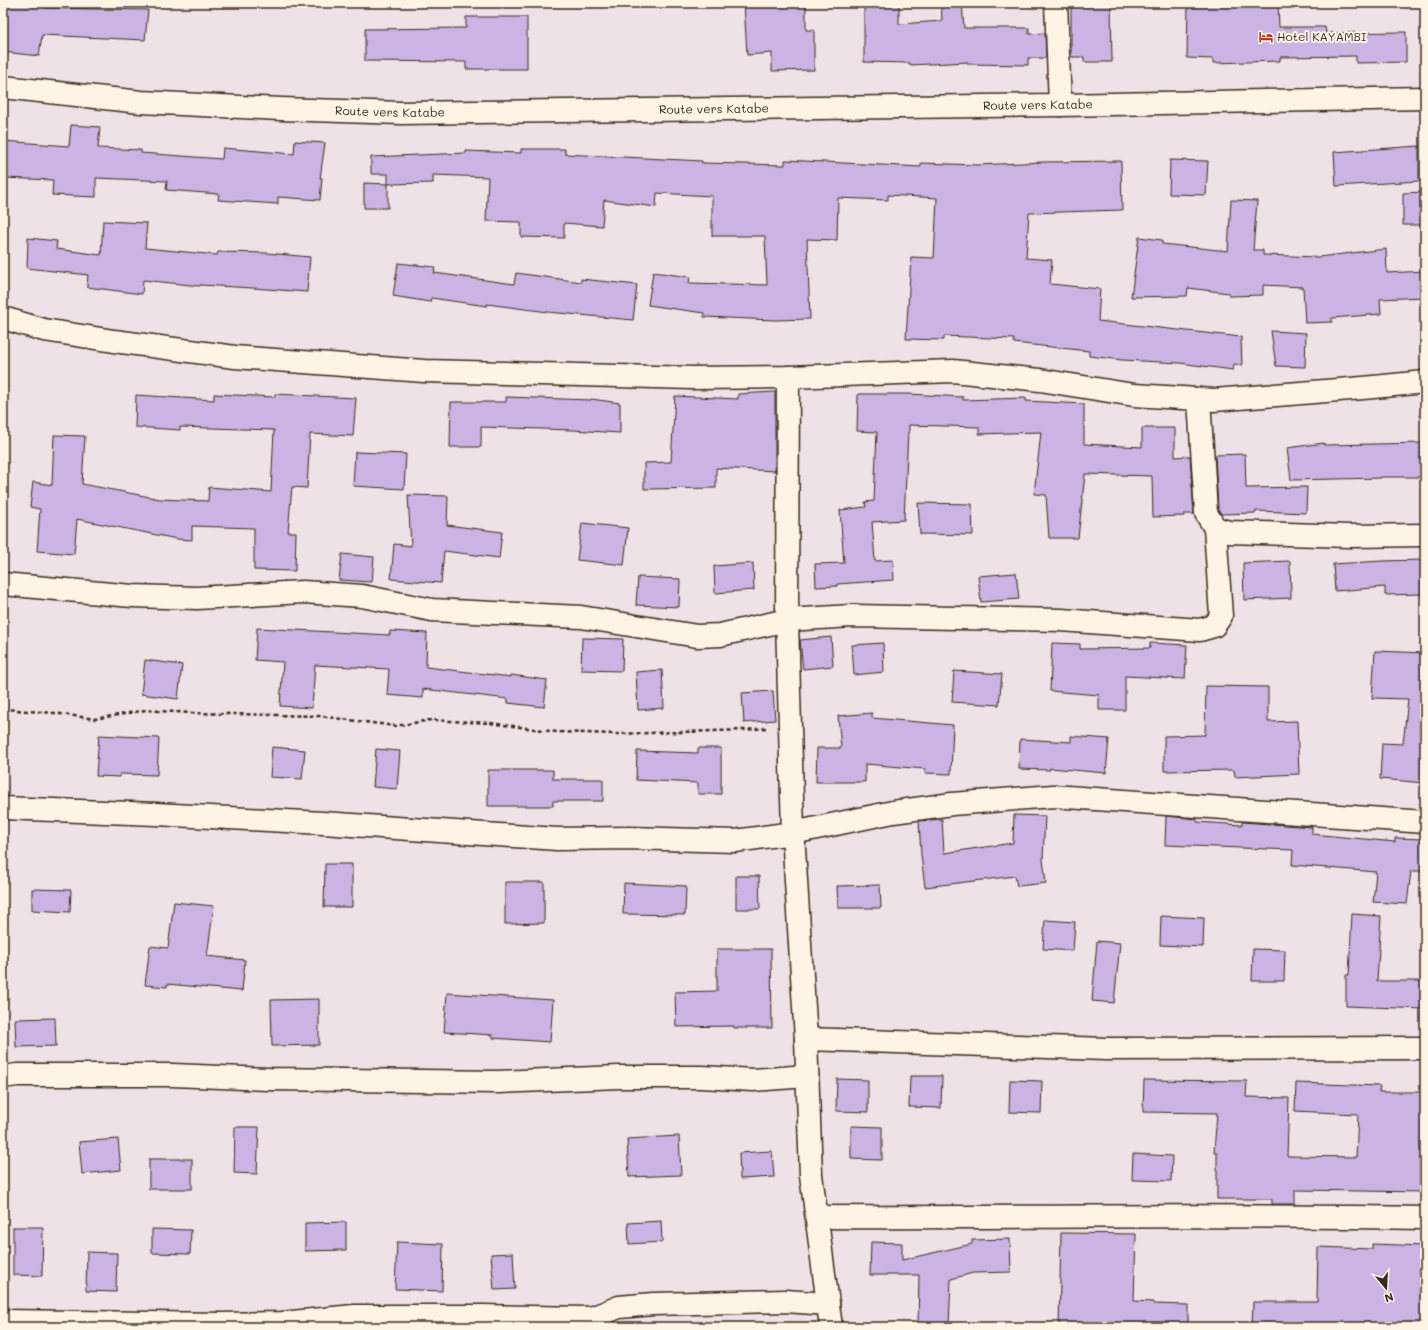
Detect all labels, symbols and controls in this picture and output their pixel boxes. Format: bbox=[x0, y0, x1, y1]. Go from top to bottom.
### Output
place label: Hotel KAYAMBI bbox=[1277, 28, 1366, 44]
hotel icon: Hotel KAYAMBI bbox=[1258, 29, 1274, 45]
street label: Route vers Katabe bbox=[983, 95, 1093, 113]
street label: Route vers Katabe bbox=[659, 100, 769, 117]
street label: Route vers Katabe bbox=[335, 102, 445, 120]
north arrow bbox=[1366, 1268, 1406, 1308]
text: N bbox=[1383, 1290, 1396, 1306]

